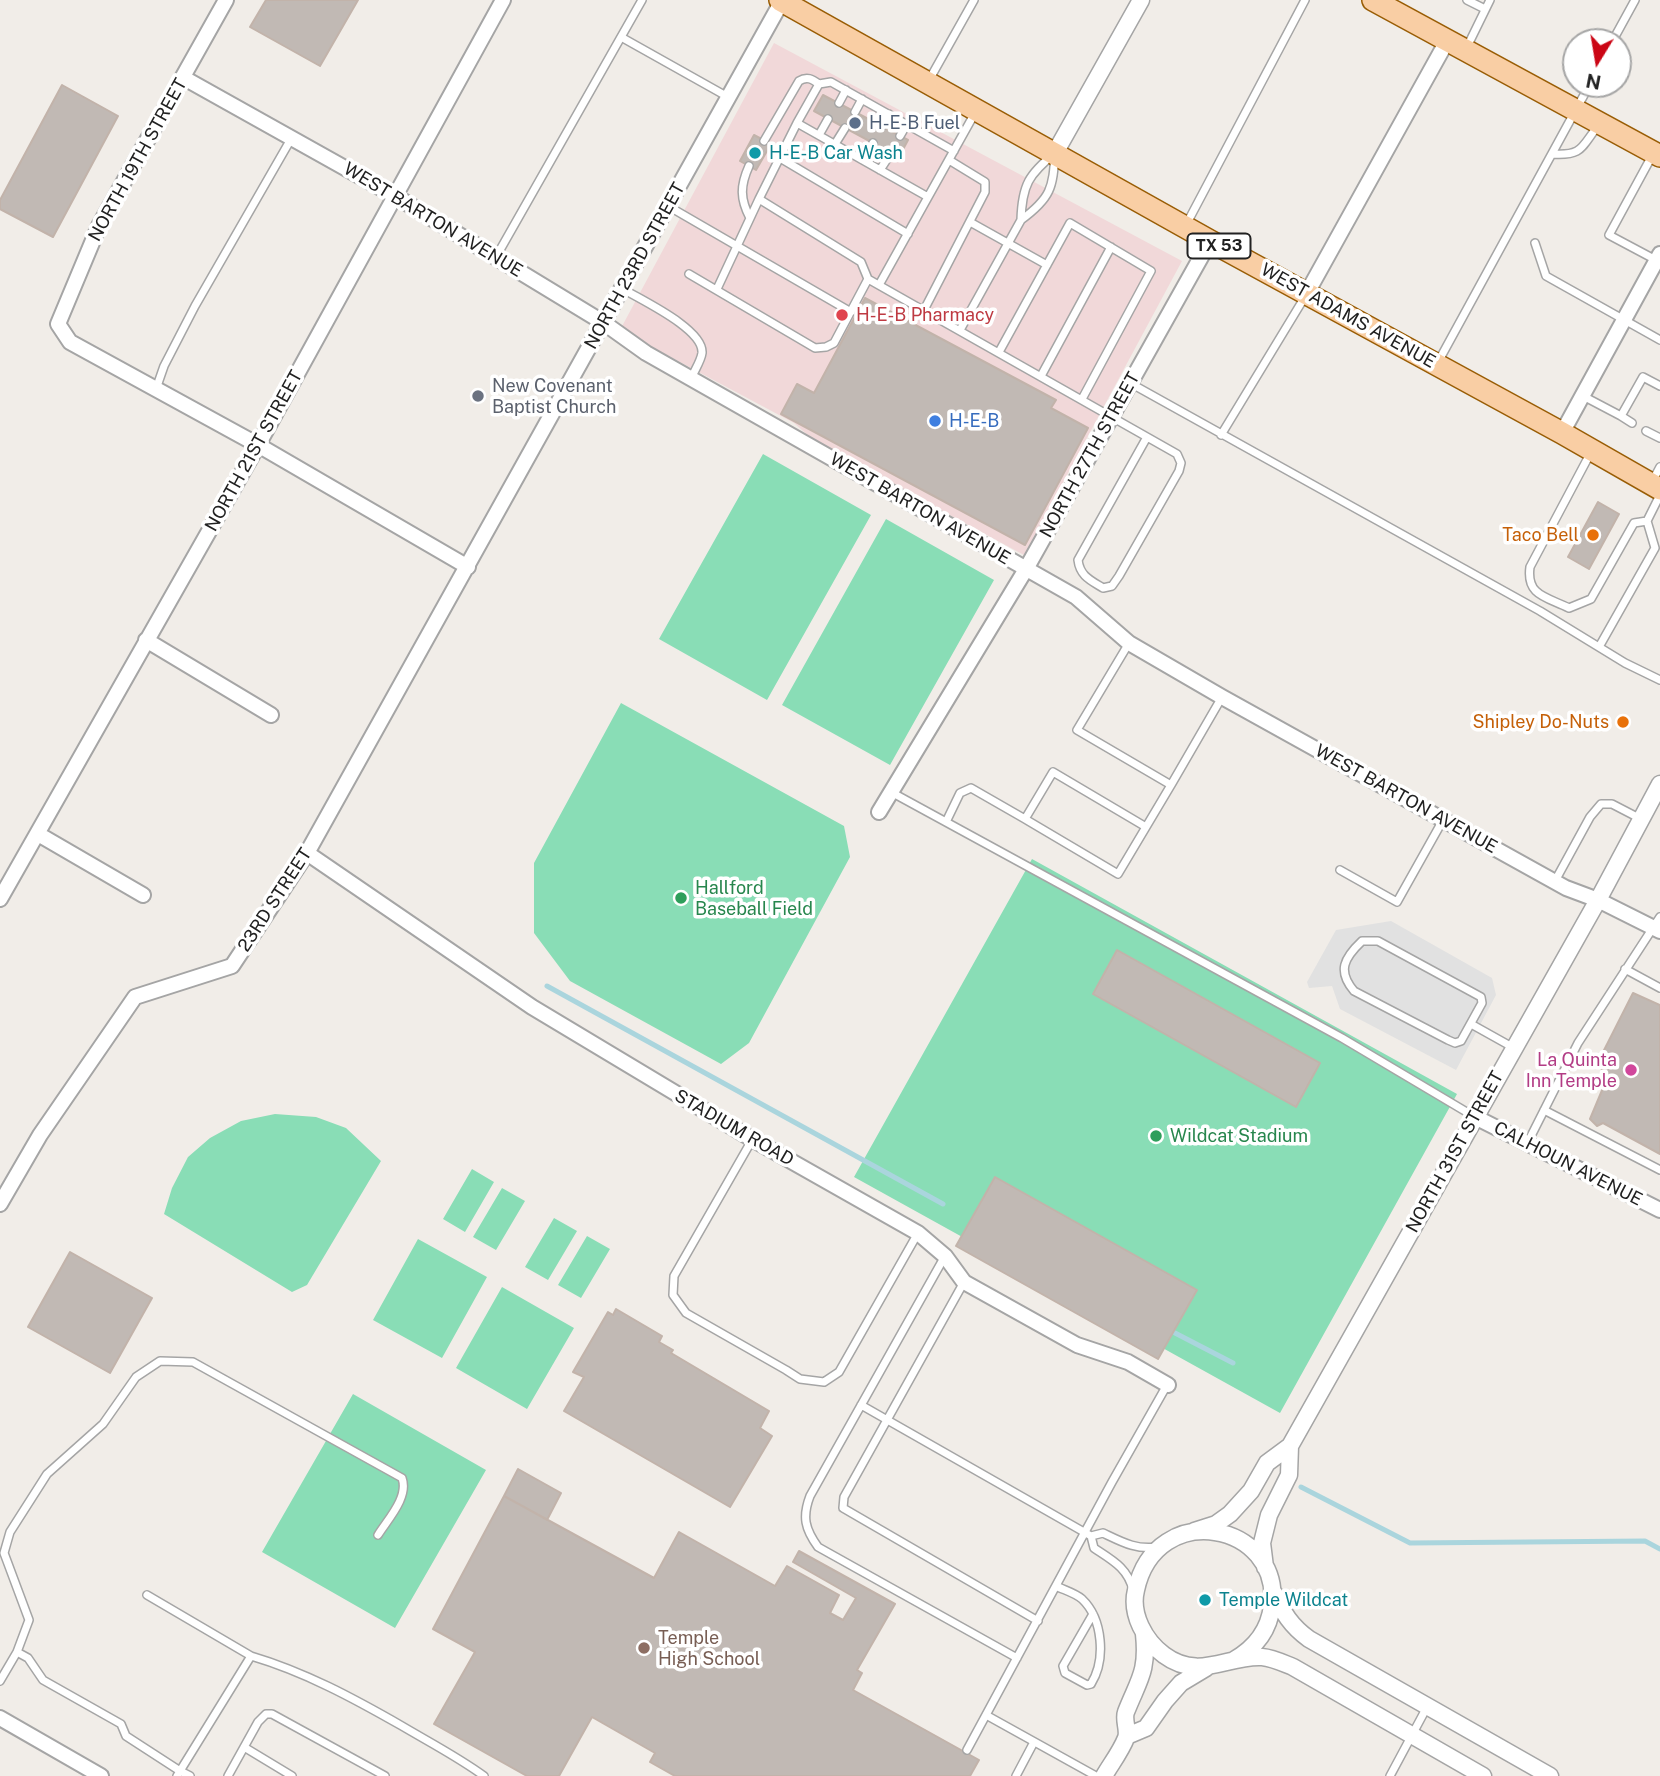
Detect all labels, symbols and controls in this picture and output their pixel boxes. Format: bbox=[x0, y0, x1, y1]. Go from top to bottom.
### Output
north arrow bbox=[1562, 28, 1632, 98]
text: N bbox=[1584, 69, 1603, 94]
street label: NORTH 19TH STREET bbox=[84, 75, 192, 245]
place label: H-E-B Fuel bbox=[869, 112, 960, 134]
marker: H-E-B Fuel bbox=[847, 115, 863, 131]
place label: H-E-B Car Wash bbox=[769, 142, 903, 164]
marker: H-E-B Car Wash bbox=[747, 145, 763, 161]
street label: WEST BARTON AVENUE bbox=[340, 158, 526, 282]
street label: NORTH 23RD STREET bbox=[580, 179, 690, 353]
road number: TX 53 bbox=[1188, 234, 1250, 258]
street label: WEST ADAMS AVENUE bbox=[1257, 259, 1439, 373]
place label: H-E-B Pharmacy bbox=[856, 304, 994, 326]
marker: H-E-B Pharmacy bbox=[834, 307, 850, 323]
street label: NORTH 21ST STREET bbox=[201, 367, 307, 535]
street label: NORTH 27TH STREET bbox=[1035, 368, 1145, 542]
place label: New Covenant Baptist Church bbox=[492, 375, 616, 418]
marker: New Covenant Baptist Church bbox=[470, 388, 486, 404]
place label: H-E-B bbox=[949, 410, 999, 432]
marker: H-E-B bbox=[927, 413, 943, 429]
street label: WEST BARTON AVENUE bbox=[826, 448, 1014, 570]
place label: Taco Bell bbox=[1502, 524, 1579, 546]
marker: Taco Bell bbox=[1585, 527, 1601, 543]
place label: Shipley Do-Nuts bbox=[1472, 711, 1609, 733]
marker: Shipley Do-Nuts bbox=[1615, 714, 1631, 730]
street label: WEST BARTON AVENUE bbox=[1311, 740, 1501, 858]
street label: 23RD STREET bbox=[233, 844, 317, 956]
place label: Hallford Baseball Field bbox=[695, 877, 813, 920]
marker: Hallford Baseball Field bbox=[673, 890, 689, 906]
place label: La Quinta Inn Temple bbox=[1526, 1049, 1617, 1092]
marker: La Quinta Inn Temple bbox=[1623, 1062, 1639, 1078]
street label: NORTH 31ST STREET bbox=[1402, 1068, 1508, 1236]
street label: STADIUM ROAD bbox=[671, 1085, 797, 1171]
street label: CALHOUN AVENUE bbox=[1490, 1117, 1646, 1211]
place label: Wildcat Stadium bbox=[1170, 1125, 1308, 1147]
marker: Wildcat Stadium bbox=[1148, 1128, 1164, 1144]
place label: Temple Wildcat bbox=[1219, 1589, 1348, 1611]
marker: Temple Wildcat bbox=[1197, 1592, 1213, 1608]
place label: Temple High School bbox=[658, 1627, 760, 1670]
marker: Temple High School bbox=[636, 1640, 652, 1656]

